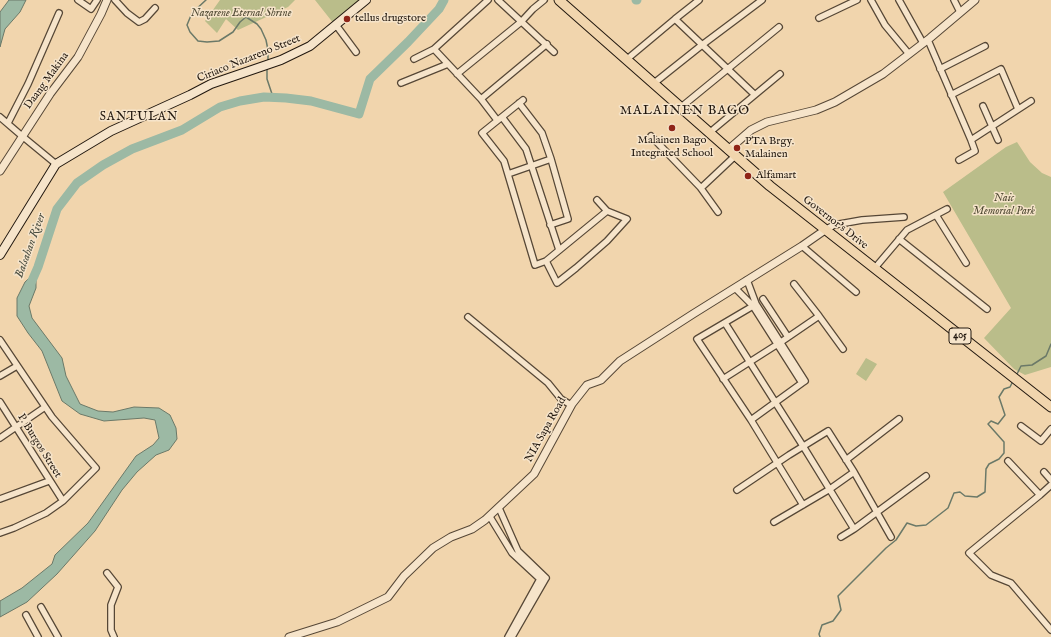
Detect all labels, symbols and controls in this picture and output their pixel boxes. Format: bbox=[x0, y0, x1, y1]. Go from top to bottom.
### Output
park label: Nazarene Eternal Shrine bbox=[191, 7, 291, 21]
place label: tellus drugstore bbox=[355, 12, 426, 26]
marker: tellus drugstore bbox=[342, 14, 352, 24]
street label: Ciriaco Nazareno Street bbox=[196, 32, 302, 86]
street label: Daang Makina bbox=[22, 50, 72, 112]
district label: MALAINEN BAGO bbox=[620, 103, 750, 119]
district label: SANTULAN bbox=[100, 111, 178, 125]
marker: Malainen Bago Integrated School bbox=[667, 123, 677, 133]
place label: Malainen Bago Integrated School bbox=[631, 134, 713, 160]
place label: PTA Brgy. Malainen bbox=[745, 135, 794, 161]
marker: PTA Brgy. Malainen bbox=[732, 143, 742, 153]
place label: Alfamart bbox=[756, 169, 796, 183]
marker: Alfamart bbox=[743, 171, 753, 181]
park label: Naic Memorial Park bbox=[973, 192, 1035, 218]
street label: Governor's Drive bbox=[800, 193, 870, 253]
water label: Balsahan River bbox=[13, 212, 49, 280]
road number: 405 bbox=[949, 328, 971, 344]
street label: NIA Sapa Road bbox=[523, 395, 569, 465]
street label: P. Burgos Street bbox=[14, 412, 64, 480]

